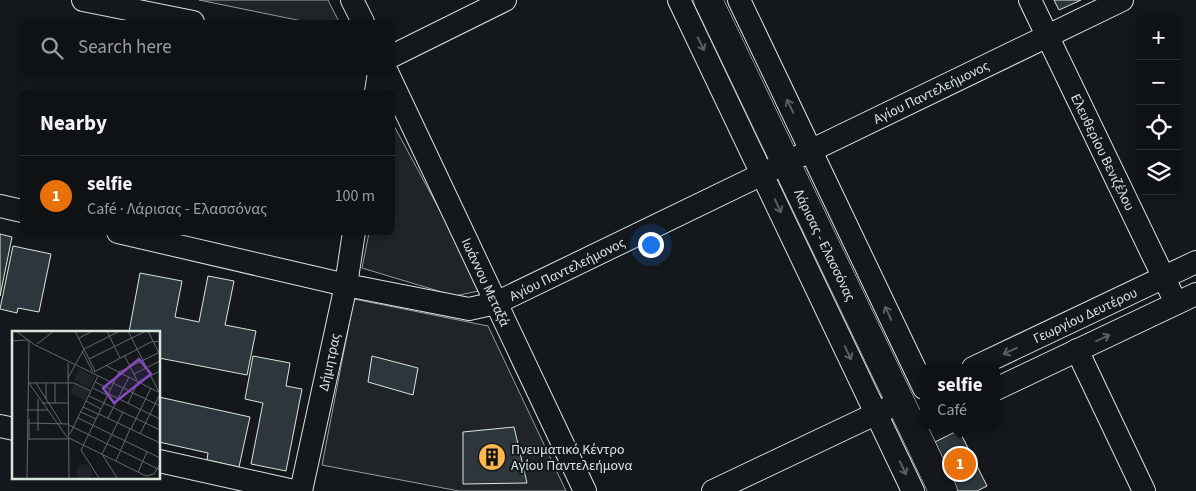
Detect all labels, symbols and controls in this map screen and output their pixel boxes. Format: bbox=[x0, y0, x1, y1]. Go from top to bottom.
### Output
map controls bbox=[1136, 15, 1181, 195]
button: + bbox=[1136, 15, 1181, 60]
search box bbox=[20, 20, 395, 75]
icon: search bbox=[38, 34, 66, 62]
text: Search here bbox=[78, 34, 172, 61]
one-way arrow bbox=[696, 36, 706, 51]
street label: Αγίου Παντελεήμονος bbox=[870, 56, 993, 130]
button: − bbox=[1136, 60, 1181, 105]
street label: Ελευθερίου Βενιζέλου bbox=[1065, 91, 1139, 214]
one-way arrow bbox=[784, 99, 794, 114]
button: locate bbox=[1136, 105, 1181, 150]
text: Nearby bbox=[40, 108, 107, 138]
button: layers bbox=[1136, 150, 1181, 195]
text: selfie bbox=[87, 171, 132, 198]
text: 1 bbox=[52, 185, 60, 207]
text: 100 m bbox=[335, 185, 375, 207]
street label: Λάρισας - Ελασσόνας bbox=[788, 186, 860, 305]
text: Café · Λάρισας - Ελασσόνας bbox=[87, 198, 267, 220]
one-way arrow bbox=[774, 198, 784, 213]
your location bbox=[638, 232, 664, 258]
street label: Αγίου Παντελεήμονος bbox=[506, 233, 629, 307]
street label: Ιωάννου Μεταξά bbox=[456, 235, 514, 330]
street label: Γεωργίου Δευτέρου bbox=[1030, 283, 1141, 349]
one-way arrow bbox=[883, 306, 892, 321]
inset map bbox=[12, 331, 160, 478]
street label: Δήμητρας bbox=[314, 331, 346, 393]
one-way arrow bbox=[1096, 332, 1111, 342]
one-way arrow bbox=[844, 345, 853, 360]
one-way arrow bbox=[1003, 346, 1018, 356]
popup bbox=[920, 364, 1000, 429]
text: selfie bbox=[937, 372, 983, 399]
text: Café bbox=[937, 399, 967, 421]
place label: Πνευματικό Κέντρο Αγίου Παντελεήμονα bbox=[511, 440, 632, 476]
building icon: Πνευματικό Κέντρο Αγίου Παντελεήμονα bbox=[477, 442, 507, 472]
pin: 1 bbox=[944, 445, 976, 483]
one-way arrow bbox=[898, 460, 908, 475]

